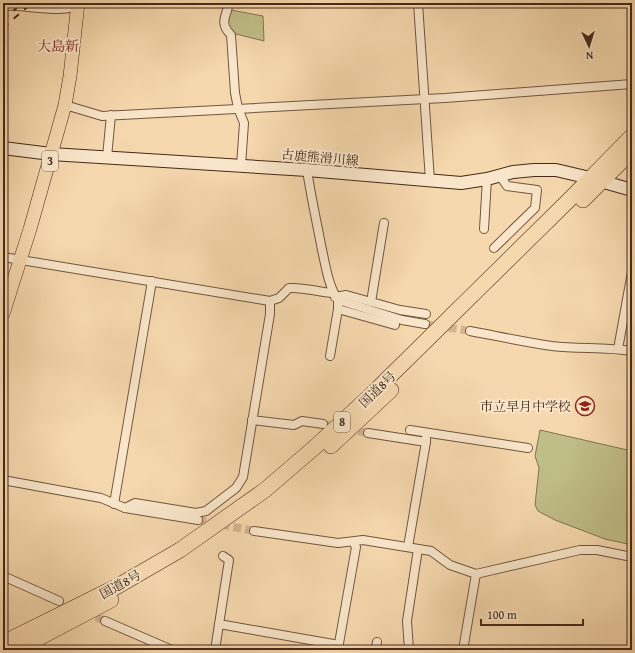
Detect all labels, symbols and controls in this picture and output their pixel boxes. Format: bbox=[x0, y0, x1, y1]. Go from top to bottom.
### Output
north arrow bbox=[569, 26, 609, 66]
district label: 大島新 bbox=[37, 36, 79, 56]
text: N bbox=[585, 48, 594, 64]
street label: 古鹿熊滑川線 bbox=[280, 145, 360, 170]
road number: 3 bbox=[42, 151, 58, 171]
street label: 国道8号 bbox=[354, 367, 400, 412]
school or university icon: 市立早月中学校 bbox=[574, 395, 596, 417]
place label: 市立早月中学校 bbox=[480, 397, 571, 416]
road number: 8 bbox=[334, 412, 350, 432]
street label: 国道8号 bbox=[96, 565, 145, 604]
scale bar bbox=[481, 601, 583, 627]
text: 100 m bbox=[487, 606, 517, 623]

